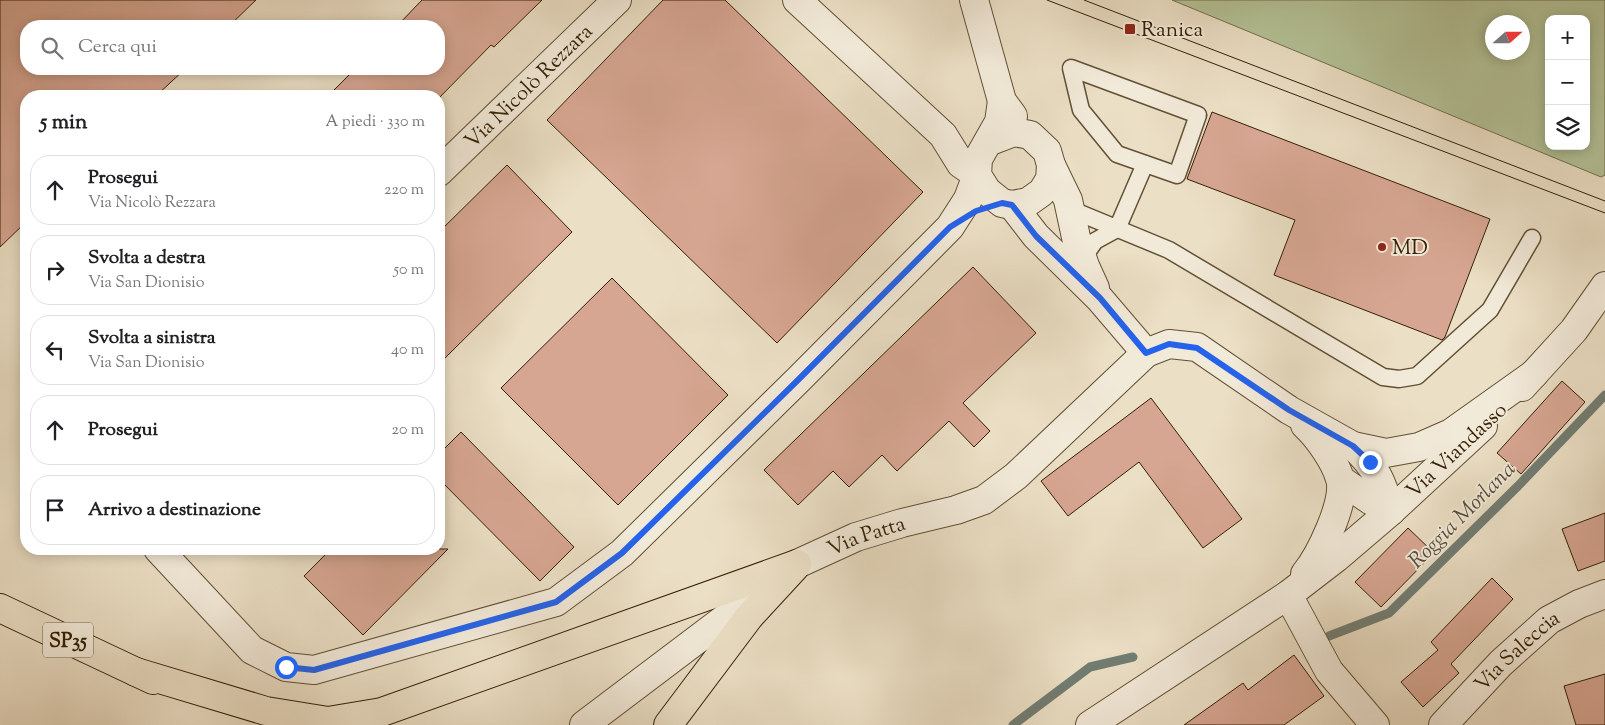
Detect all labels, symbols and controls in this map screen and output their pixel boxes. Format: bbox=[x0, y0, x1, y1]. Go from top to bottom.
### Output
north arrow bbox=[1485, 15, 1530, 60]
map controls bbox=[1545, 15, 1590, 150]
button: + bbox=[1545, 15, 1590, 60]
place label: Ranica bbox=[1141, 16, 1204, 46]
street label: Via Nicolò Rezzara bbox=[459, 18, 601, 156]
search box bbox=[20, 20, 445, 75]
marker: Ranica bbox=[1123, 22, 1137, 36]
icon: search bbox=[38, 34, 66, 62]
text: Cerca qui bbox=[78, 34, 157, 61]
button: − bbox=[1545, 60, 1590, 105]
button: layers bbox=[1545, 105, 1590, 150]
text: 5 min bbox=[40, 108, 87, 138]
text: A piedi · 330 m bbox=[325, 111, 425, 134]
text: Prosegui bbox=[88, 165, 158, 192]
icon: ahead bbox=[41, 176, 69, 204]
text: 220 m bbox=[384, 179, 424, 202]
text: Via Nicolò Rezzara bbox=[88, 192, 216, 215]
place label: MD bbox=[1392, 234, 1428, 264]
marker: MD bbox=[1376, 241, 1388, 253]
text: Svolta a destra bbox=[88, 245, 205, 272]
icon: right bbox=[41, 256, 69, 284]
text: 50 m bbox=[393, 259, 424, 282]
text: Via San Dionisio bbox=[88, 272, 204, 295]
text: Svolta a sinistra bbox=[88, 325, 216, 352]
icon: left bbox=[41, 336, 69, 364]
text: 40 m bbox=[391, 339, 424, 362]
text: Via San Dionisio bbox=[88, 352, 204, 375]
street label: Via Viandasso bbox=[1400, 397, 1515, 506]
icon: ahead bbox=[41, 416, 69, 444]
text: Prosegui bbox=[88, 417, 158, 444]
text: 20 m bbox=[391, 419, 424, 442]
route end bbox=[1359, 451, 1382, 474]
water label: Roggia Morlana bbox=[1402, 455, 1524, 577]
icon: arrive bbox=[41, 496, 69, 524]
text: Arrivo a destinazione bbox=[88, 497, 261, 524]
street label: Via Patta bbox=[823, 510, 910, 565]
street label: Via Saleccia bbox=[1468, 604, 1566, 699]
road number: SP35 bbox=[43, 622, 93, 658]
route start bbox=[275, 656, 298, 679]

